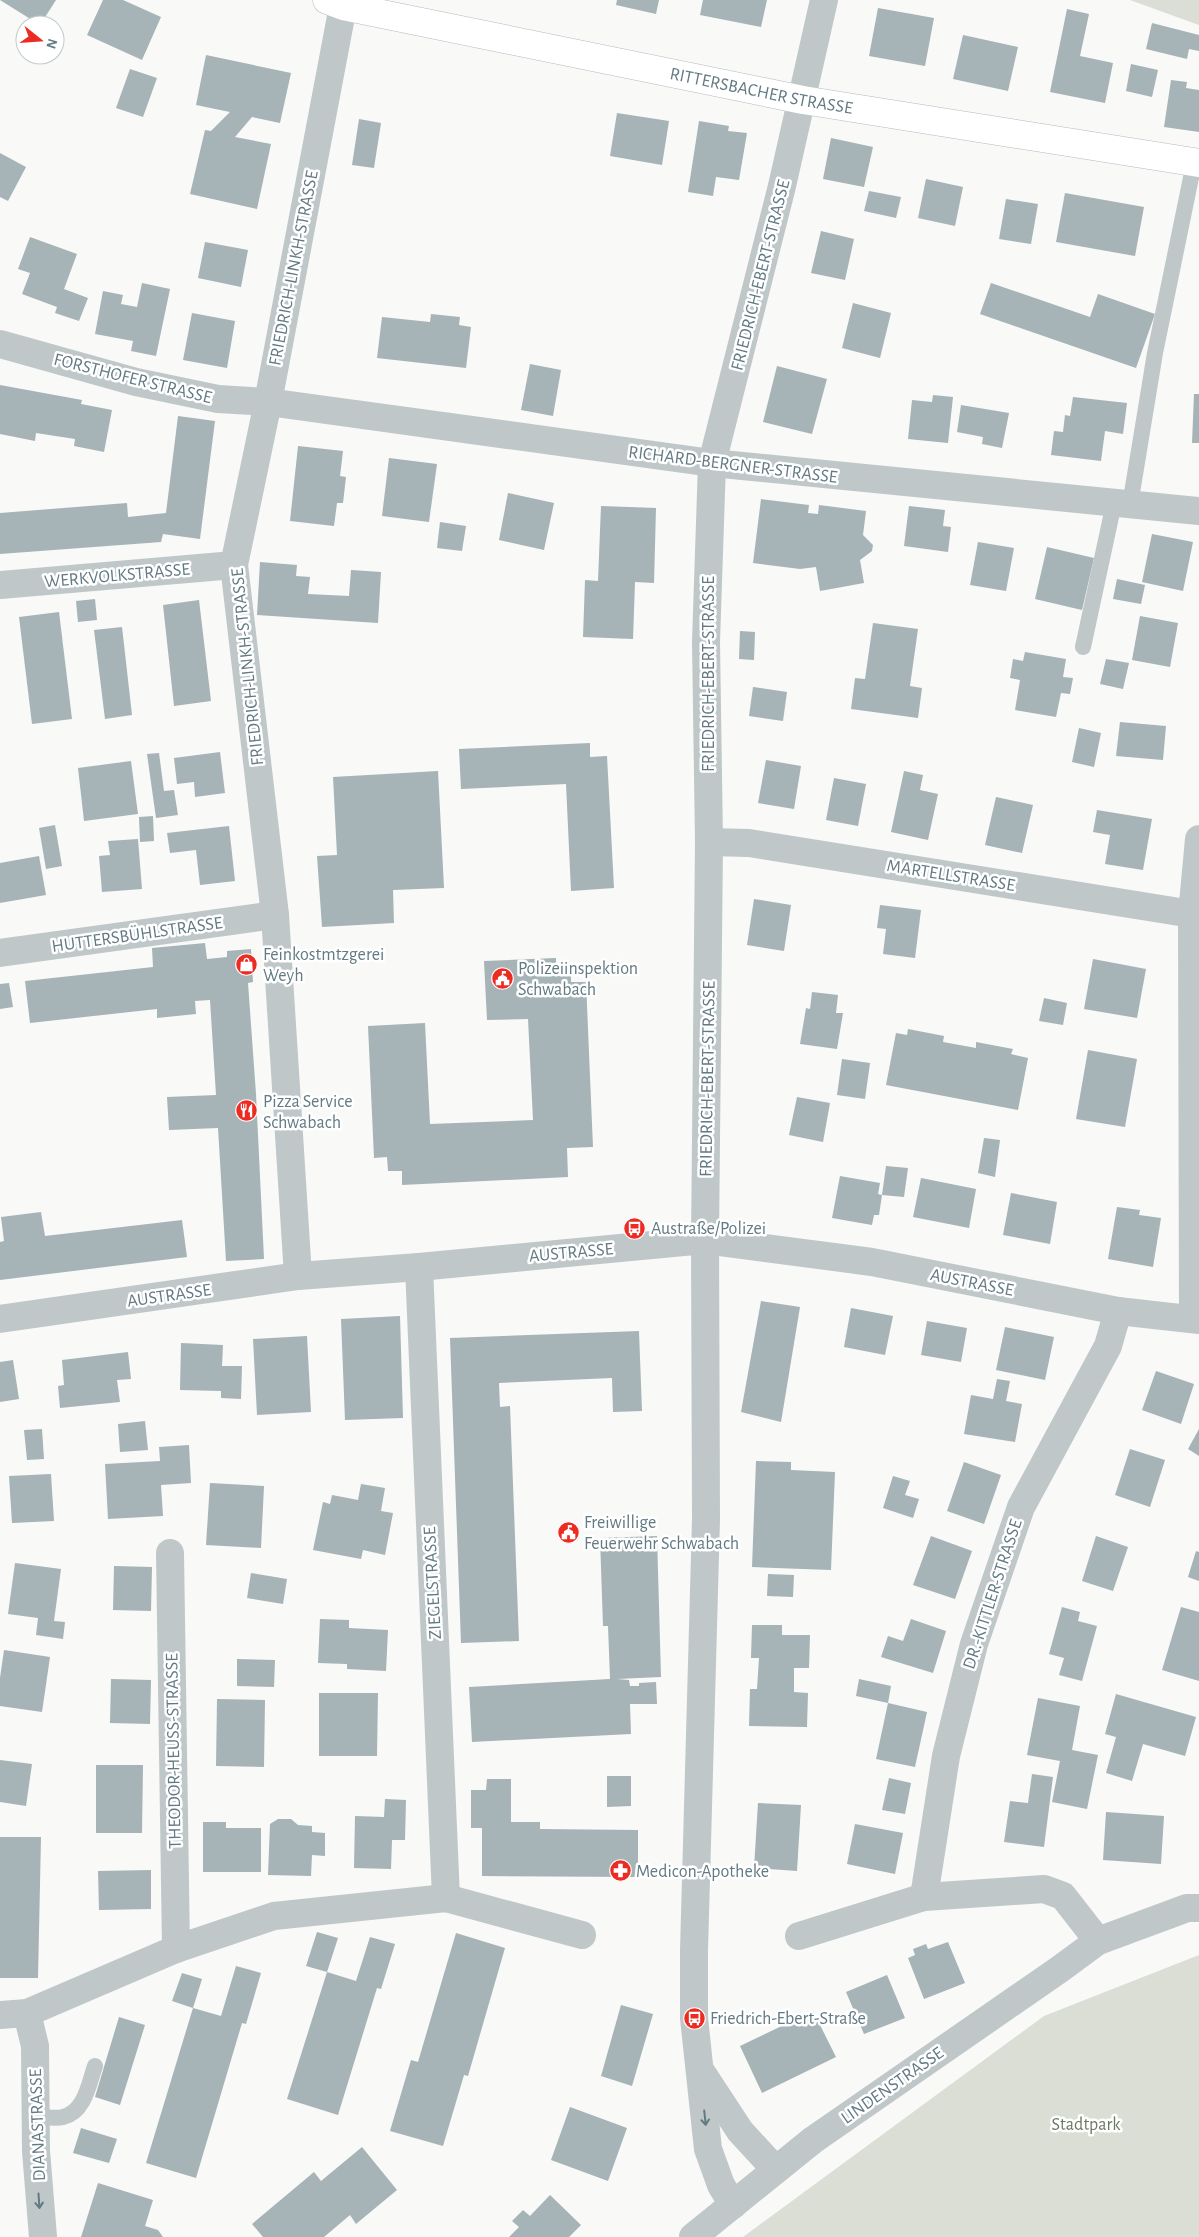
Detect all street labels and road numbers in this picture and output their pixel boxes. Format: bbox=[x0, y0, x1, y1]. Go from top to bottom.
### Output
street label: RITTERSBACHER STRASSE bbox=[668, 65, 854, 118]
street label: FRIEDRICH-LINKH-STRASSE bbox=[266, 169, 322, 367]
street label: FRIEDRICH-EBERT-STRASSE bbox=[729, 178, 793, 373]
street label: FORSTHOFER STRASSE bbox=[52, 351, 214, 407]
street label: RICHARD-BERGNER-STRASSE bbox=[627, 443, 839, 487]
street label: WERKVOLKSTRASSE bbox=[43, 561, 191, 591]
street label: FRIEDRICH-LINKH-STRASSE bbox=[229, 567, 267, 766]
street label: FRIEDRICH-EBERT-STRASSE bbox=[700, 576, 718, 772]
street label: MARTELLSTRASSE bbox=[885, 857, 1017, 895]
street label: HUTTERSBÜHLSTRASSE bbox=[50, 912, 224, 956]
street label: FRIEDRICH-EBERT-STRASSE bbox=[697, 981, 719, 1177]
street label: AUSTRASSE bbox=[528, 1240, 614, 1266]
street label: AUSTRASSE bbox=[929, 1266, 1015, 1300]
street label: AUSTRASSE bbox=[126, 1281, 213, 1311]
street label: DR.-KITTLER-STRASSE bbox=[960, 1517, 1026, 1671]
street label: ZIEGELSTRASSE bbox=[421, 1526, 445, 1640]
street label: THEODOR-HEUSS-STRASSE bbox=[163, 1653, 185, 1849]
street label: LINDENSTRASSE bbox=[838, 2044, 947, 2128]
street label: DIANASTRASSE bbox=[27, 2068, 49, 2182]

